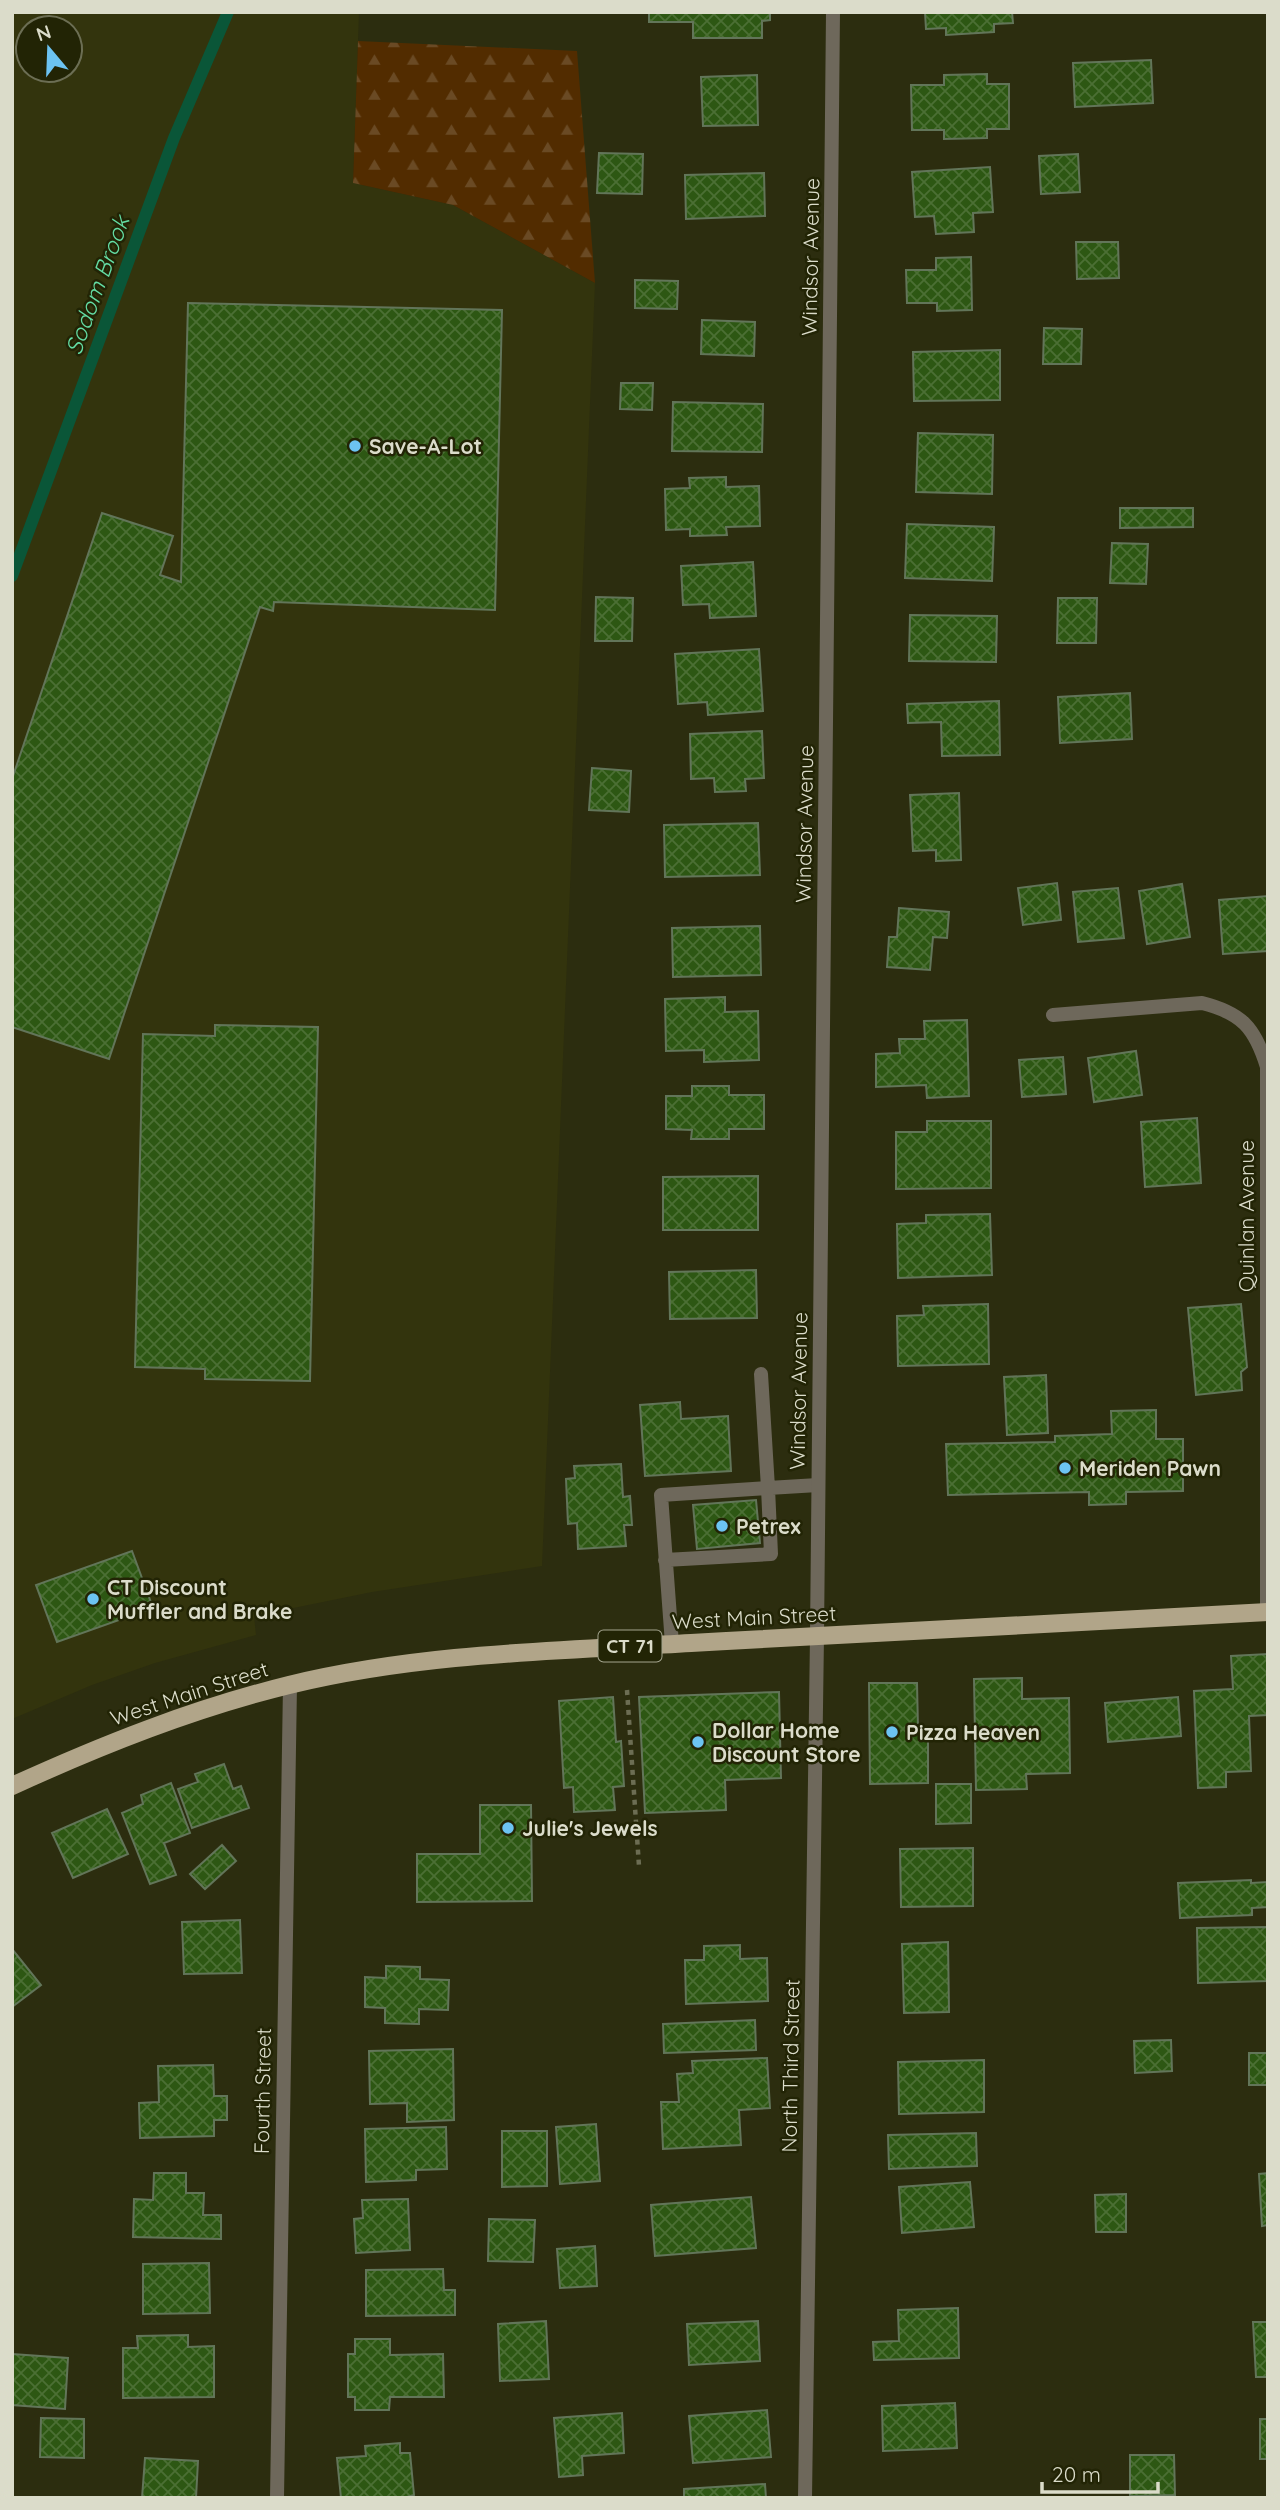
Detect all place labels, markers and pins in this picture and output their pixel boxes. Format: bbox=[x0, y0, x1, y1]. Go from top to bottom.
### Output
place label: Save-A-Lot bbox=[369, 433, 482, 459]
marker: Save-A-Lot bbox=[347, 438, 363, 454]
place label: Meriden Pawn bbox=[1079, 1455, 1221, 1481]
marker: Meriden Pawn bbox=[1057, 1460, 1073, 1476]
place label: Petrex bbox=[736, 1513, 801, 1539]
marker: Petrex bbox=[714, 1518, 730, 1534]
place label: CT Discount Muffler and Brake bbox=[107, 1574, 292, 1624]
marker: CT Discount Muffler and Brake bbox=[85, 1591, 101, 1607]
place label: Dollar Home Discount Store bbox=[712, 1717, 861, 1767]
place label: Pizza Heaven bbox=[906, 1719, 1040, 1745]
marker: Pizza Heaven bbox=[884, 1724, 900, 1740]
marker: Dollar Home Discount Store bbox=[690, 1734, 706, 1750]
place label: Julie's Jewels bbox=[522, 1815, 658, 1841]
marker: Julie's Jewels bbox=[500, 1820, 516, 1836]

